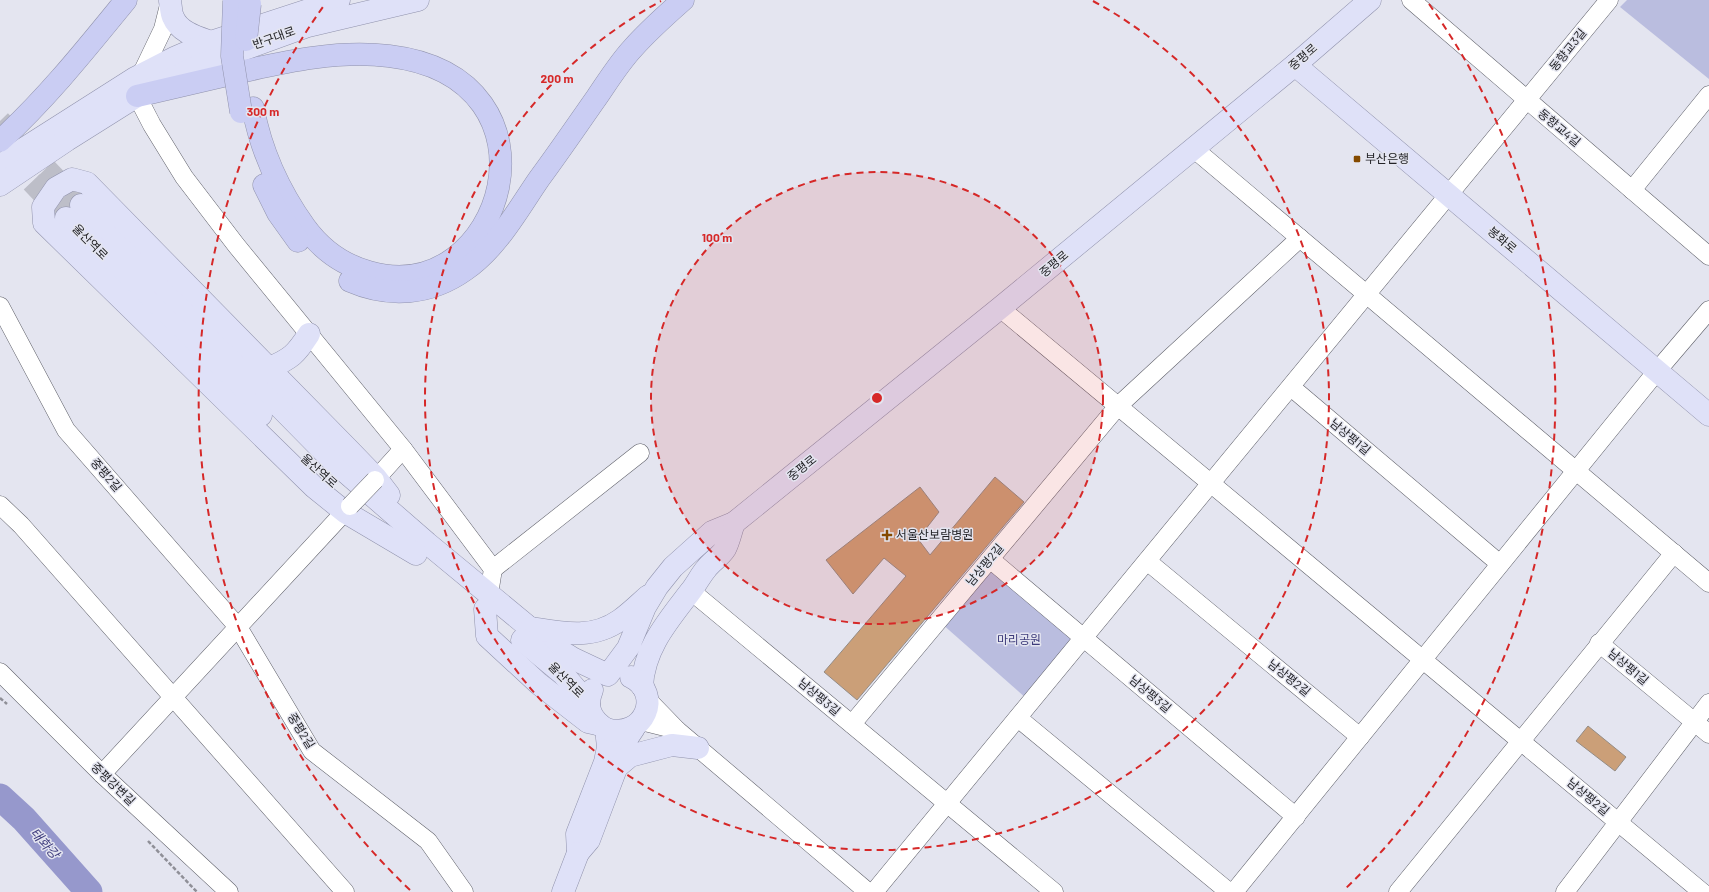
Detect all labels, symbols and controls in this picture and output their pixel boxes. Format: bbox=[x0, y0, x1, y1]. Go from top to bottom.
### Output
street label: 반구대로 bbox=[251, 23, 297, 51]
street label: 동향교3길 bbox=[1546, 25, 1589, 73]
street label: 중평로 bbox=[1285, 40, 1319, 72]
text: 200 m bbox=[541, 71, 573, 85]
text: 300 m bbox=[247, 104, 279, 118]
street label: 동향교4길 bbox=[1536, 106, 1584, 149]
place label: 부산은행 bbox=[1365, 151, 1409, 165]
marker: 부산은행 bbox=[1352, 154, 1362, 164]
street label: 울산역로 bbox=[70, 221, 111, 262]
street label: 봉화로 bbox=[1485, 223, 1520, 255]
text: 100 m bbox=[702, 230, 732, 244]
street label: 중평로 bbox=[1036, 247, 1071, 279]
centre of rings bbox=[870, 391, 884, 405]
street label: 남상평1길 bbox=[1328, 415, 1374, 457]
street label: 울산역로 bbox=[299, 450, 341, 490]
street label: 중평로 bbox=[784, 451, 819, 483]
street label: 중평2길 bbox=[88, 455, 125, 494]
place label: 서울산보람병원 bbox=[896, 527, 973, 541]
marker: 서울산보람병원 bbox=[881, 529, 893, 541]
street label: 남상평2길 bbox=[963, 540, 1006, 588]
park label: 마리공원 bbox=[997, 632, 1041, 646]
street label: 남상평1길 bbox=[1606, 645, 1652, 687]
street label: 남상평2길 bbox=[1266, 656, 1314, 699]
street label: 울산역로 bbox=[546, 659, 587, 700]
street label: 남상평3길 bbox=[1127, 672, 1174, 715]
street label: 남상평3길 bbox=[796, 675, 843, 718]
street label: 중평2길 bbox=[285, 710, 318, 751]
street label: 중평강변길 bbox=[89, 759, 138, 807]
street label: 남상평2길 bbox=[1565, 775, 1613, 818]
water label: 태화강 bbox=[27, 824, 64, 863]

